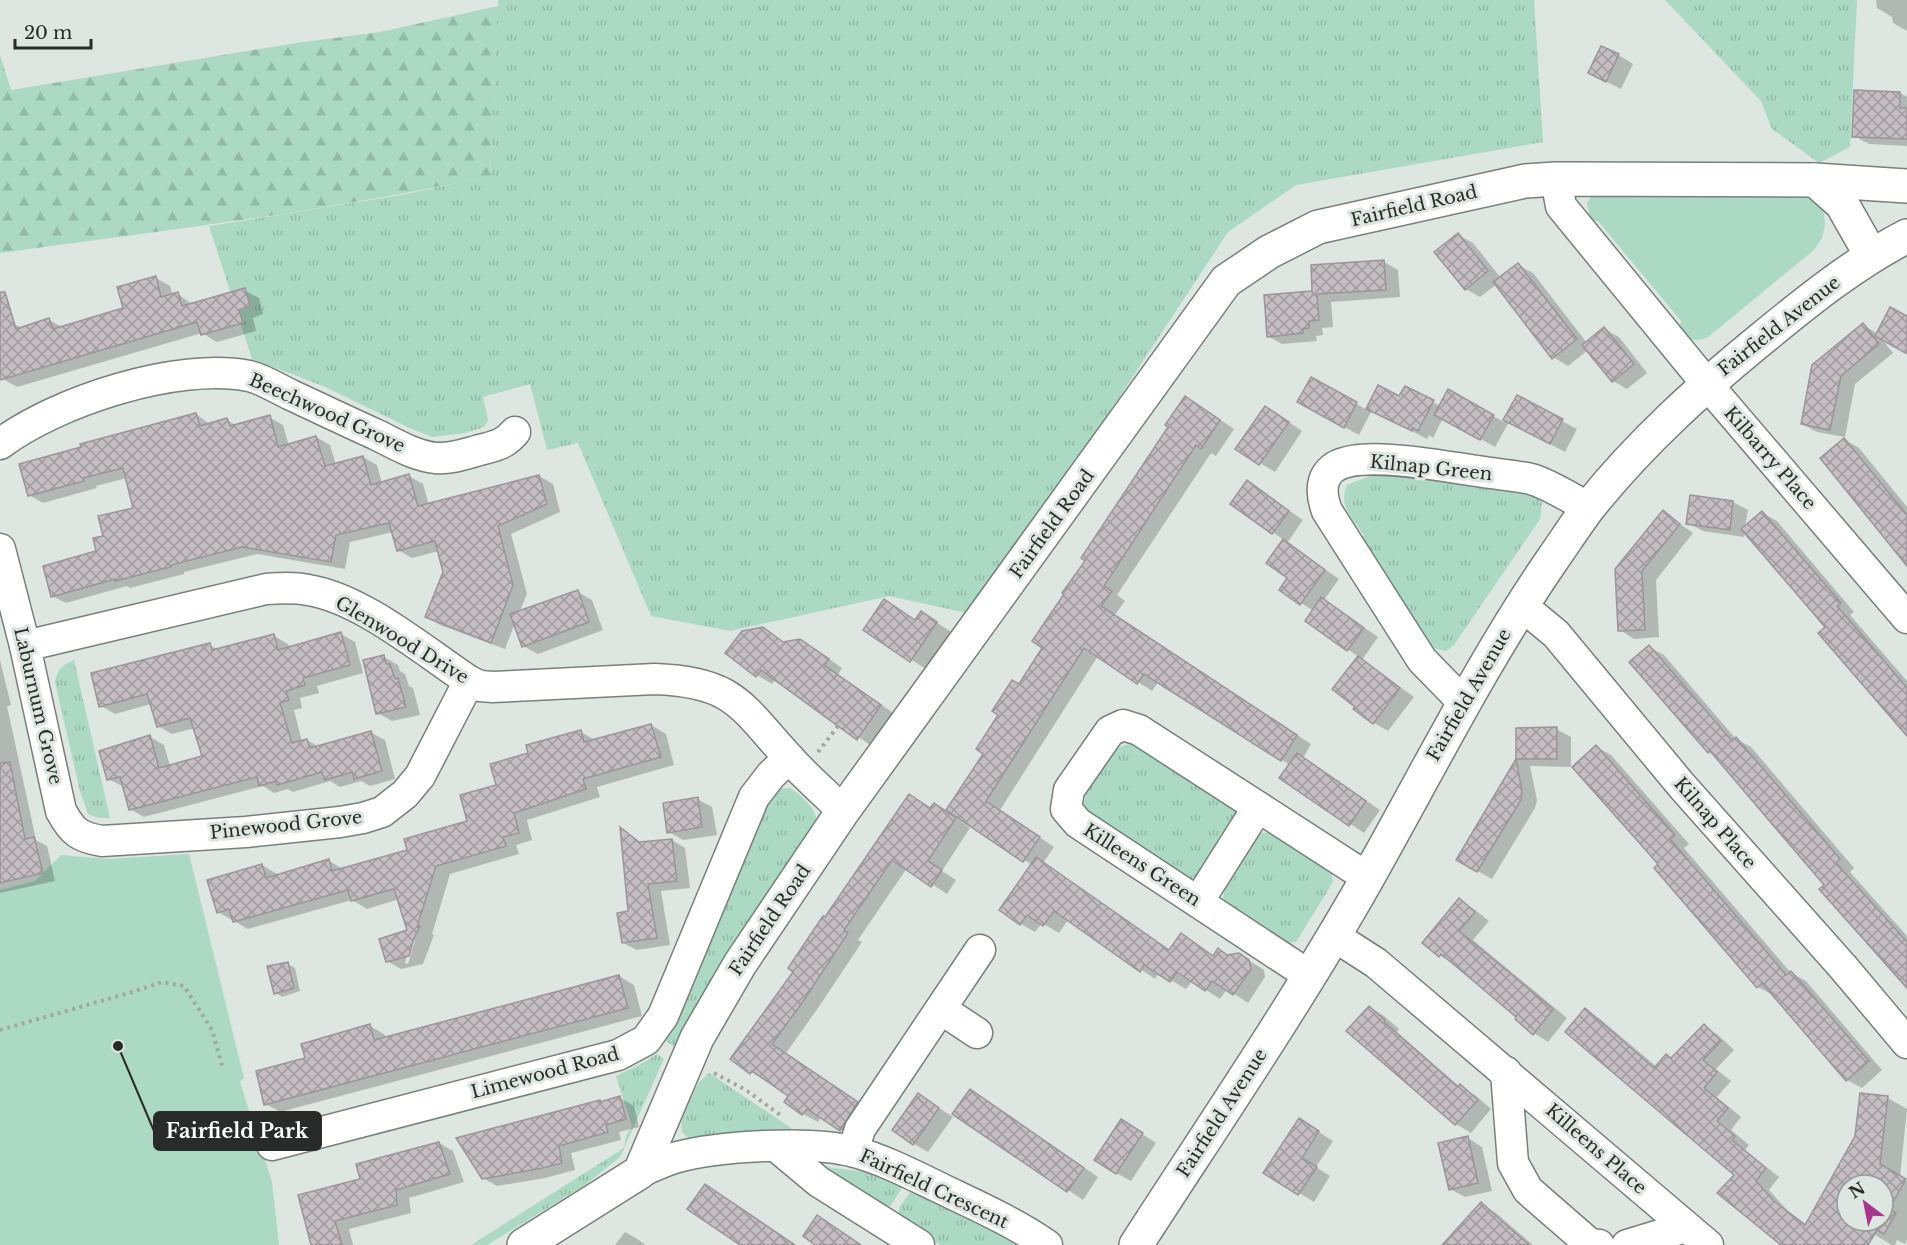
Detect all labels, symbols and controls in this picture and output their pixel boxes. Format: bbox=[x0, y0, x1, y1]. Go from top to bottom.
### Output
scale bar bbox=[15, 12, 92, 50]
text: 20 m bbox=[24, 22, 72, 44]
street label: Fairfield Road bbox=[1349, 181, 1479, 231]
street label: Fairfield Avenue bbox=[1713, 271, 1845, 381]
street label: Beechwood Grove bbox=[246, 369, 408, 457]
street label: Kilbarry Place bbox=[1719, 402, 1821, 514]
street label: Kilnap Green bbox=[1369, 451, 1493, 485]
street label: Fairfield Road bbox=[1005, 465, 1099, 583]
street label: Glenwood Drive bbox=[332, 592, 472, 688]
street label: Laburnum Grove bbox=[9, 625, 67, 787]
street label: Fairfield Avenue bbox=[1422, 625, 1516, 765]
street label: Kilnap Place bbox=[1669, 773, 1761, 873]
street label: Pinewood Grove bbox=[209, 806, 363, 844]
street label: Killeens Green bbox=[1079, 819, 1205, 911]
street label: Fairfield Road bbox=[725, 860, 815, 980]
street label: Limewood Road bbox=[469, 1043, 621, 1103]
street label: Fairfield Avenue bbox=[1172, 1044, 1272, 1182]
street label: Killeens Place bbox=[1541, 1099, 1651, 1199]
callout: Fairfield Park bbox=[154, 1112, 321, 1150]
text: Fairfield Park bbox=[166, 1119, 309, 1143]
street label: Fairfield Crescent bbox=[856, 1145, 1012, 1233]
north arrow bbox=[1835, 1173, 1895, 1233]
text: N bbox=[1845, 1178, 1869, 1203]

